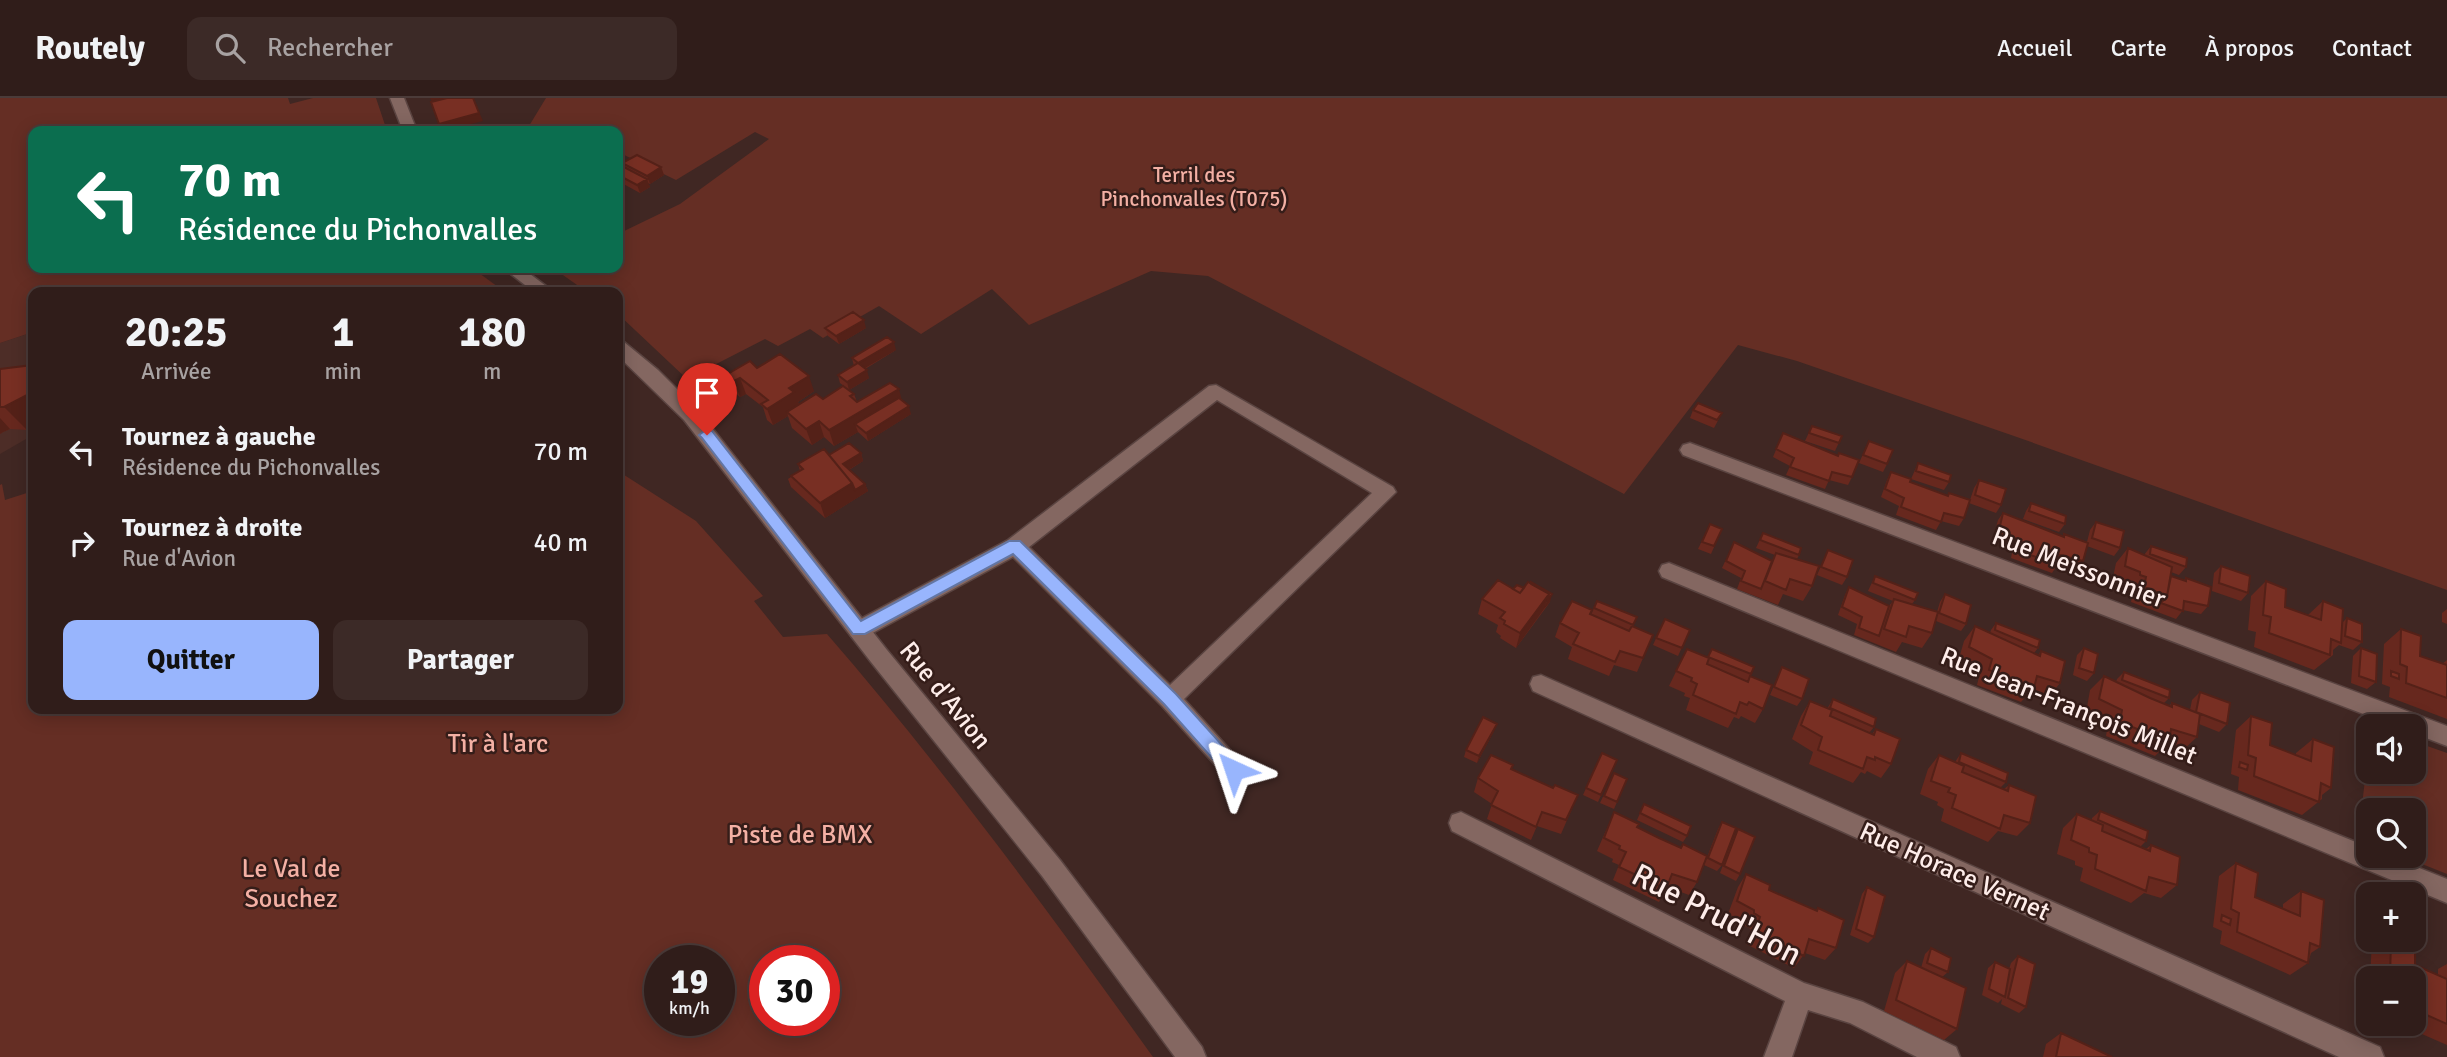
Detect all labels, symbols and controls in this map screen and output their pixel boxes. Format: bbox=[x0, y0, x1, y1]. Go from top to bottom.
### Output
search box bbox=[187, 17, 677, 80]
text: Routely bbox=[35, 28, 145, 69]
icon: search bbox=[211, 29, 249, 67]
text: Rechercher bbox=[267, 32, 393, 64]
text: Accueil bbox=[1997, 33, 2073, 63]
text: Carte bbox=[2111, 33, 2167, 63]
text: À propos bbox=[2205, 33, 2294, 63]
text: Contact bbox=[2332, 33, 2412, 63]
text: 70 m bbox=[178, 150, 281, 210]
icon: left bbox=[63, 154, 154, 245]
park label: Terril des Pinchonvalles (T075) bbox=[1100, 162, 1288, 212]
text: Résidence du Pichonvalles bbox=[178, 210, 537, 249]
text: 20:25 bbox=[125, 307, 228, 358]
text: 1 bbox=[332, 307, 354, 358]
text: 180 bbox=[458, 307, 526, 358]
text: Arrivée bbox=[141, 357, 212, 386]
text: min bbox=[324, 357, 362, 386]
text: m bbox=[483, 357, 501, 386]
pin bbox=[677, 363, 737, 435]
icon: arrive bbox=[688, 374, 726, 412]
text: Tournez à gauche bbox=[122, 421, 316, 453]
icon: left bbox=[63, 433, 101, 471]
text: 70 m bbox=[533, 436, 588, 468]
text: Résidence du Pichonvalles bbox=[122, 453, 380, 482]
text: Tournez à droite bbox=[122, 512, 302, 544]
street label: Rue Meissonnier bbox=[1987, 520, 2170, 616]
icon: right bbox=[63, 524, 101, 562]
text: 40 m bbox=[533, 527, 588, 559]
text: Rue d'Avion bbox=[122, 544, 236, 573]
button: Quitter bbox=[63, 620, 319, 700]
button: Partager bbox=[333, 620, 588, 700]
street label: Rue d'Avion bbox=[892, 636, 998, 756]
street label: Rue Jean-François Millet bbox=[1936, 640, 2201, 772]
map controls bbox=[2356, 714, 2426, 1036]
button: sound bbox=[2356, 714, 2426, 784]
park label: Tir à l'arc bbox=[448, 728, 548, 760]
position arrow bbox=[1197, 733, 1271, 807]
button: search bbox=[2356, 798, 2426, 868]
street label: Rue Horace Vernet bbox=[1855, 816, 2055, 928]
park label: Piste de BMX bbox=[727, 819, 873, 851]
park label: Le Val de Souchez bbox=[242, 853, 340, 915]
street label: Rue Prud'Hon bbox=[1625, 855, 1808, 974]
button: + bbox=[2356, 882, 2426, 952]
speed limit sign: 30 bbox=[749, 945, 840, 1036]
text: 19 bbox=[671, 960, 708, 1003]
button: − bbox=[2356, 966, 2426, 1036]
text: km/h bbox=[669, 997, 710, 1019]

